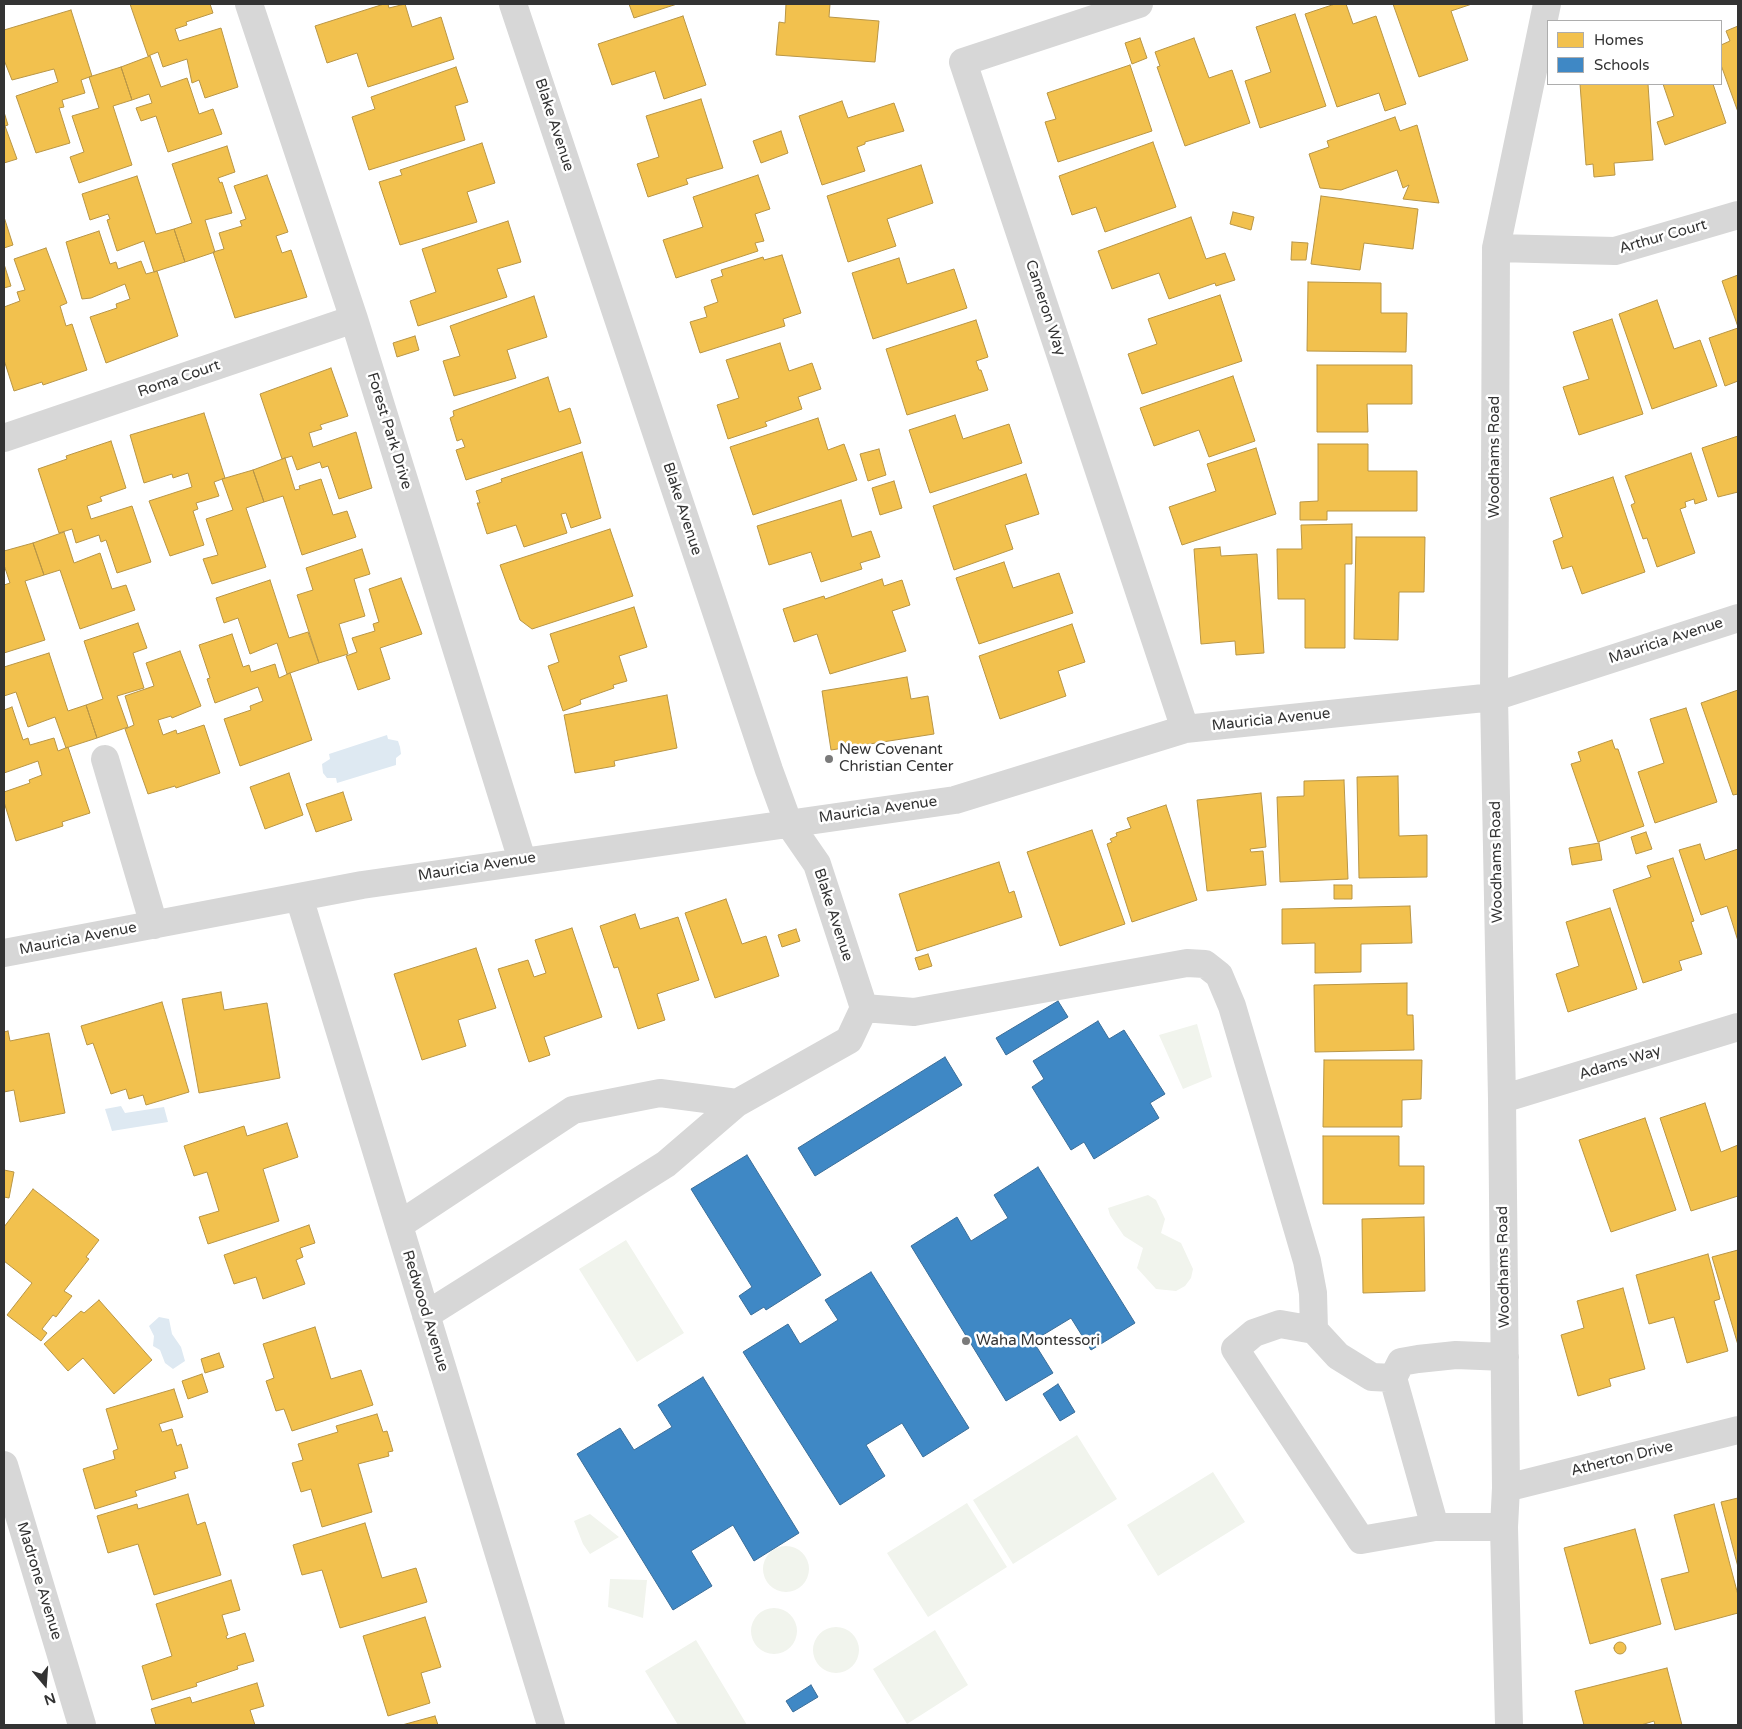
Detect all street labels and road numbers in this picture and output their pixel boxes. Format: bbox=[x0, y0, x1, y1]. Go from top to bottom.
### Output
street label: Blake Avenue bbox=[531, 76, 577, 174]
street label: Arthur Court bbox=[1617, 216, 1709, 258]
street label: Cameron Way bbox=[1021, 258, 1069, 358]
street label: Roma Court bbox=[136, 357, 222, 401]
street label: Forest Park Drive bbox=[363, 370, 415, 492]
street label: Woodhams Road bbox=[1486, 396, 1504, 518]
street label: Blake Avenue bbox=[659, 460, 705, 558]
street label: Mauricia Avenue bbox=[1607, 614, 1725, 668]
street label: Mauricia Avenue bbox=[1211, 705, 1331, 735]
street label: Mauricia Avenue bbox=[818, 793, 938, 827]
street label: Woodhams Road bbox=[1487, 801, 1507, 923]
street label: Mauricia Avenue bbox=[417, 849, 537, 885]
street label: Blake Avenue bbox=[810, 866, 856, 964]
street label: Mauricia Avenue bbox=[18, 919, 138, 959]
street label: Adams Way bbox=[1577, 1042, 1663, 1084]
street label: Woodhams Road bbox=[1494, 1206, 1514, 1328]
street label: Redwood Avenue bbox=[398, 1248, 452, 1374]
street label: Atherton Drive bbox=[1569, 1438, 1675, 1480]
street label: Madrone Avenue bbox=[13, 1520, 65, 1642]

